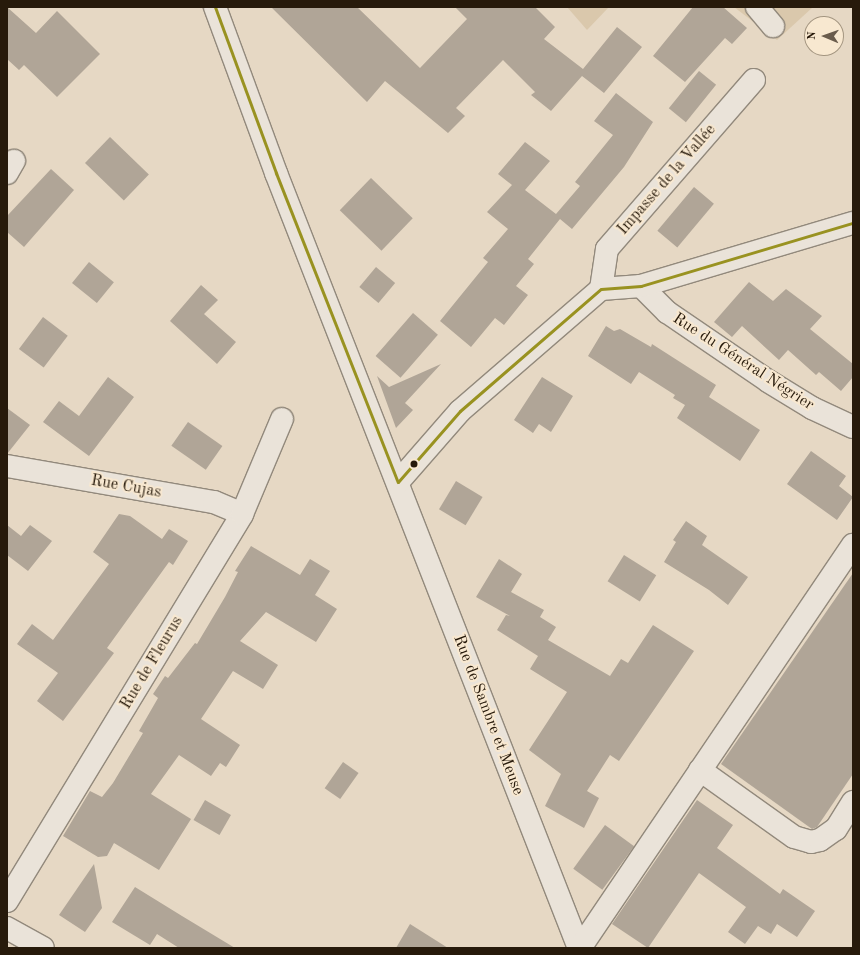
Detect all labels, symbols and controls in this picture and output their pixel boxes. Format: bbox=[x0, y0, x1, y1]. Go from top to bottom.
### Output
north arrow bbox=[804, 16, 844, 56]
text: N bbox=[807, 31, 818, 40]
street label: Impasse de la Vallée bbox=[614, 121, 720, 239]
street label: Rue du Général Négrier bbox=[669, 309, 817, 415]
unlabelled marker bbox=[409, 459, 419, 469]
street label: Rue Cujas bbox=[89, 471, 163, 503]
street label: Rue de Fleurus bbox=[117, 613, 187, 713]
street label: Rue de Sambre et Meuse bbox=[449, 632, 527, 798]

